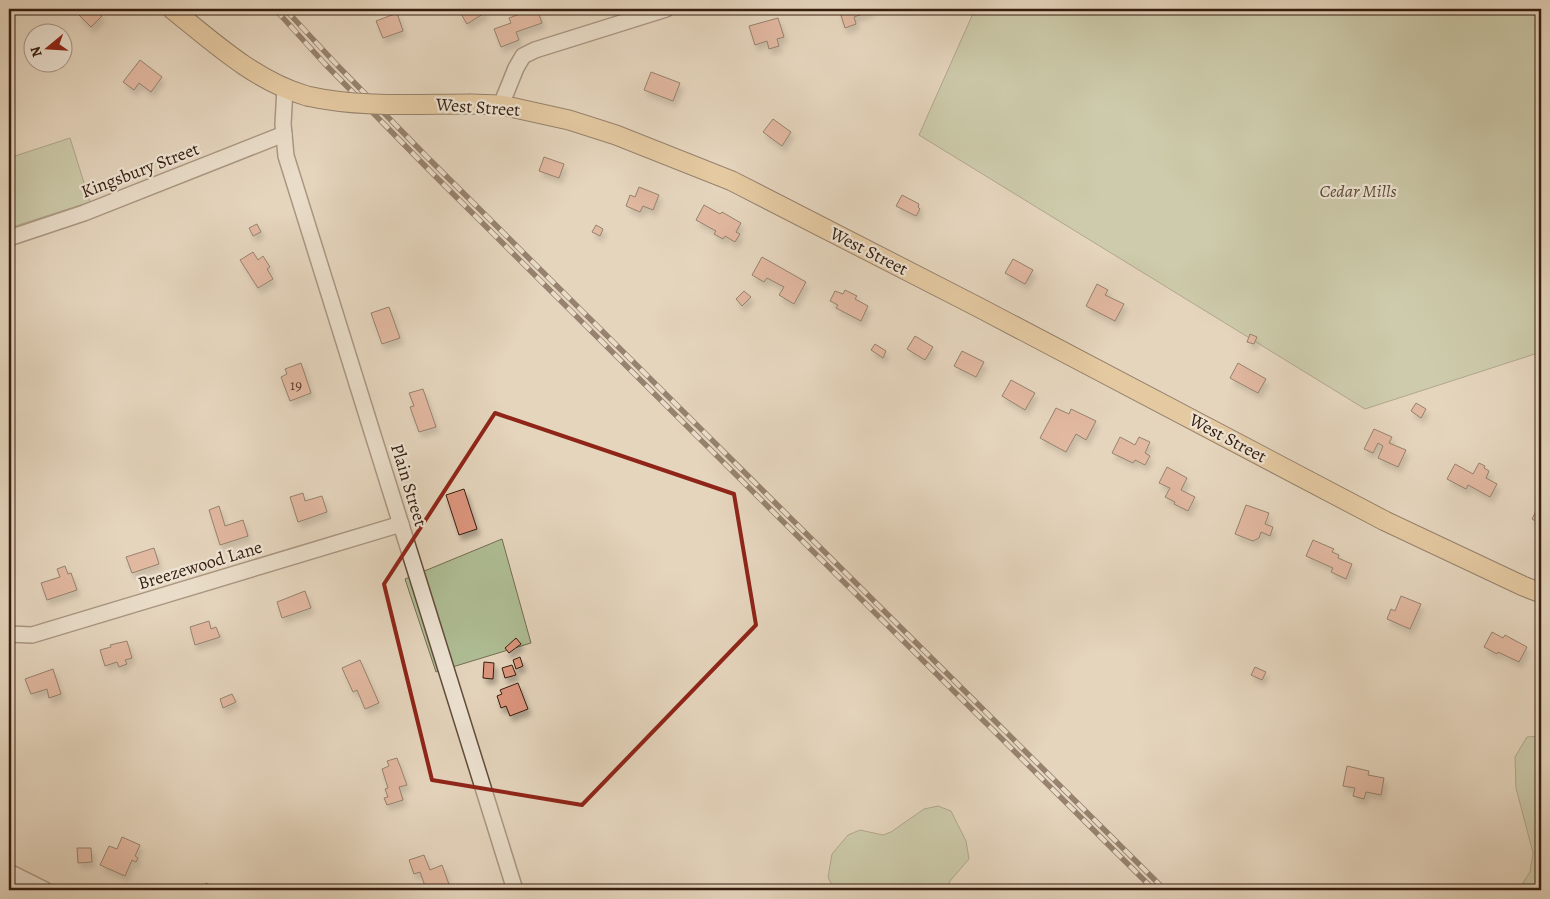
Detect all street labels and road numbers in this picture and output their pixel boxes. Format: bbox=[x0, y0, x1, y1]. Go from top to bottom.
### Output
street label: West Street bbox=[434, 92, 521, 122]
street label: Kingsbury Street bbox=[78, 136, 202, 203]
street label: West Street bbox=[825, 221, 912, 281]
street label: West Street bbox=[1184, 407, 1271, 468]
street label: Plain Street bbox=[385, 441, 433, 529]
street label: Breezewood Lane bbox=[135, 535, 265, 595]

